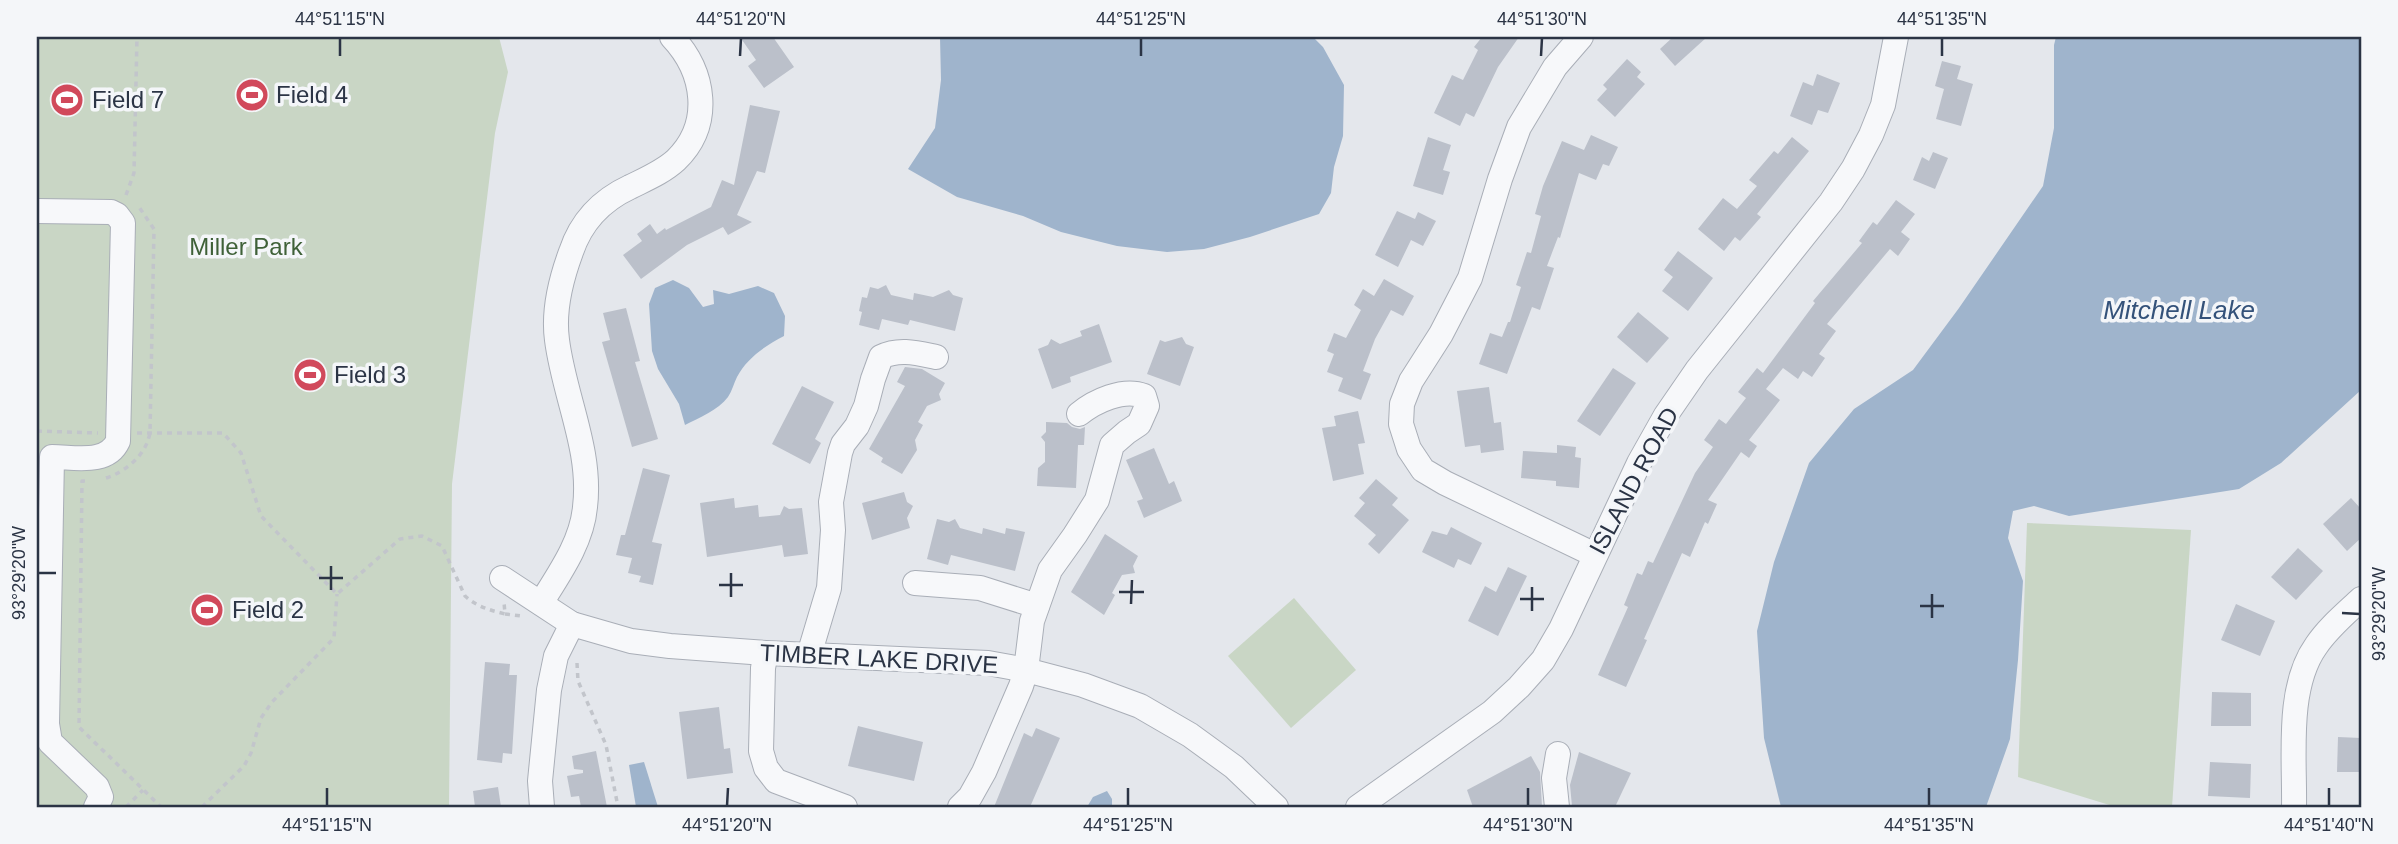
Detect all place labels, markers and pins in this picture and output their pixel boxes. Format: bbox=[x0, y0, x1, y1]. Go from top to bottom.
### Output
sports icon: Field 4 bbox=[233, 76, 271, 114]
sports icon: Field 7 bbox=[48, 81, 86, 119]
place label: Field 4 bbox=[276, 81, 348, 108]
place label: Field 7 bbox=[92, 86, 164, 113]
sports icon: Field 3 bbox=[291, 356, 329, 394]
place label: Field 3 bbox=[334, 361, 406, 388]
sports icon: Field 2 bbox=[188, 591, 226, 629]
place label: Field 2 bbox=[232, 596, 304, 623]

